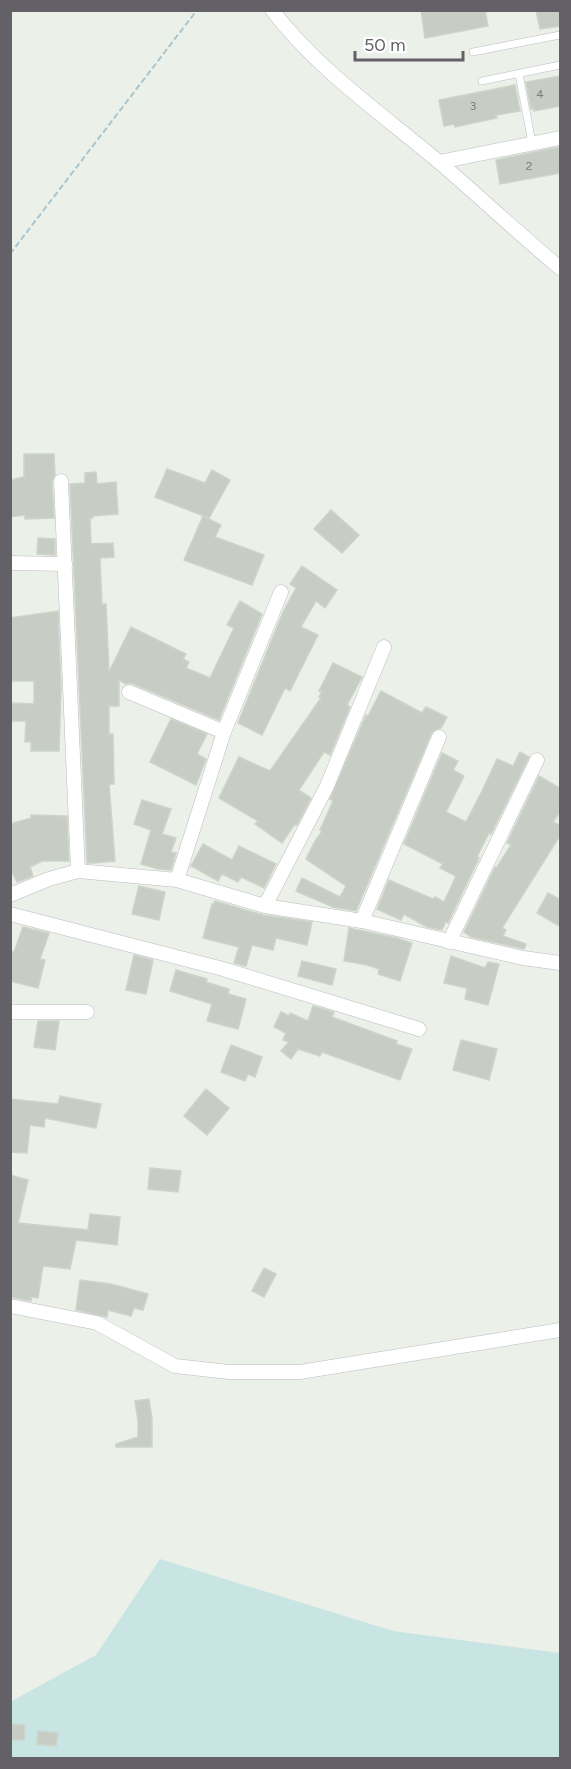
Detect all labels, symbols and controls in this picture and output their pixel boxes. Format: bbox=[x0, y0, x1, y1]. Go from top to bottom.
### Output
scale bar bbox=[355, 24, 463, 62]
text: 50 m bbox=[364, 34, 406, 56]
house number: 4 bbox=[536, 87, 544, 101]
house number: 3 bbox=[470, 99, 476, 113]
house number: 2 bbox=[526, 159, 532, 173]

